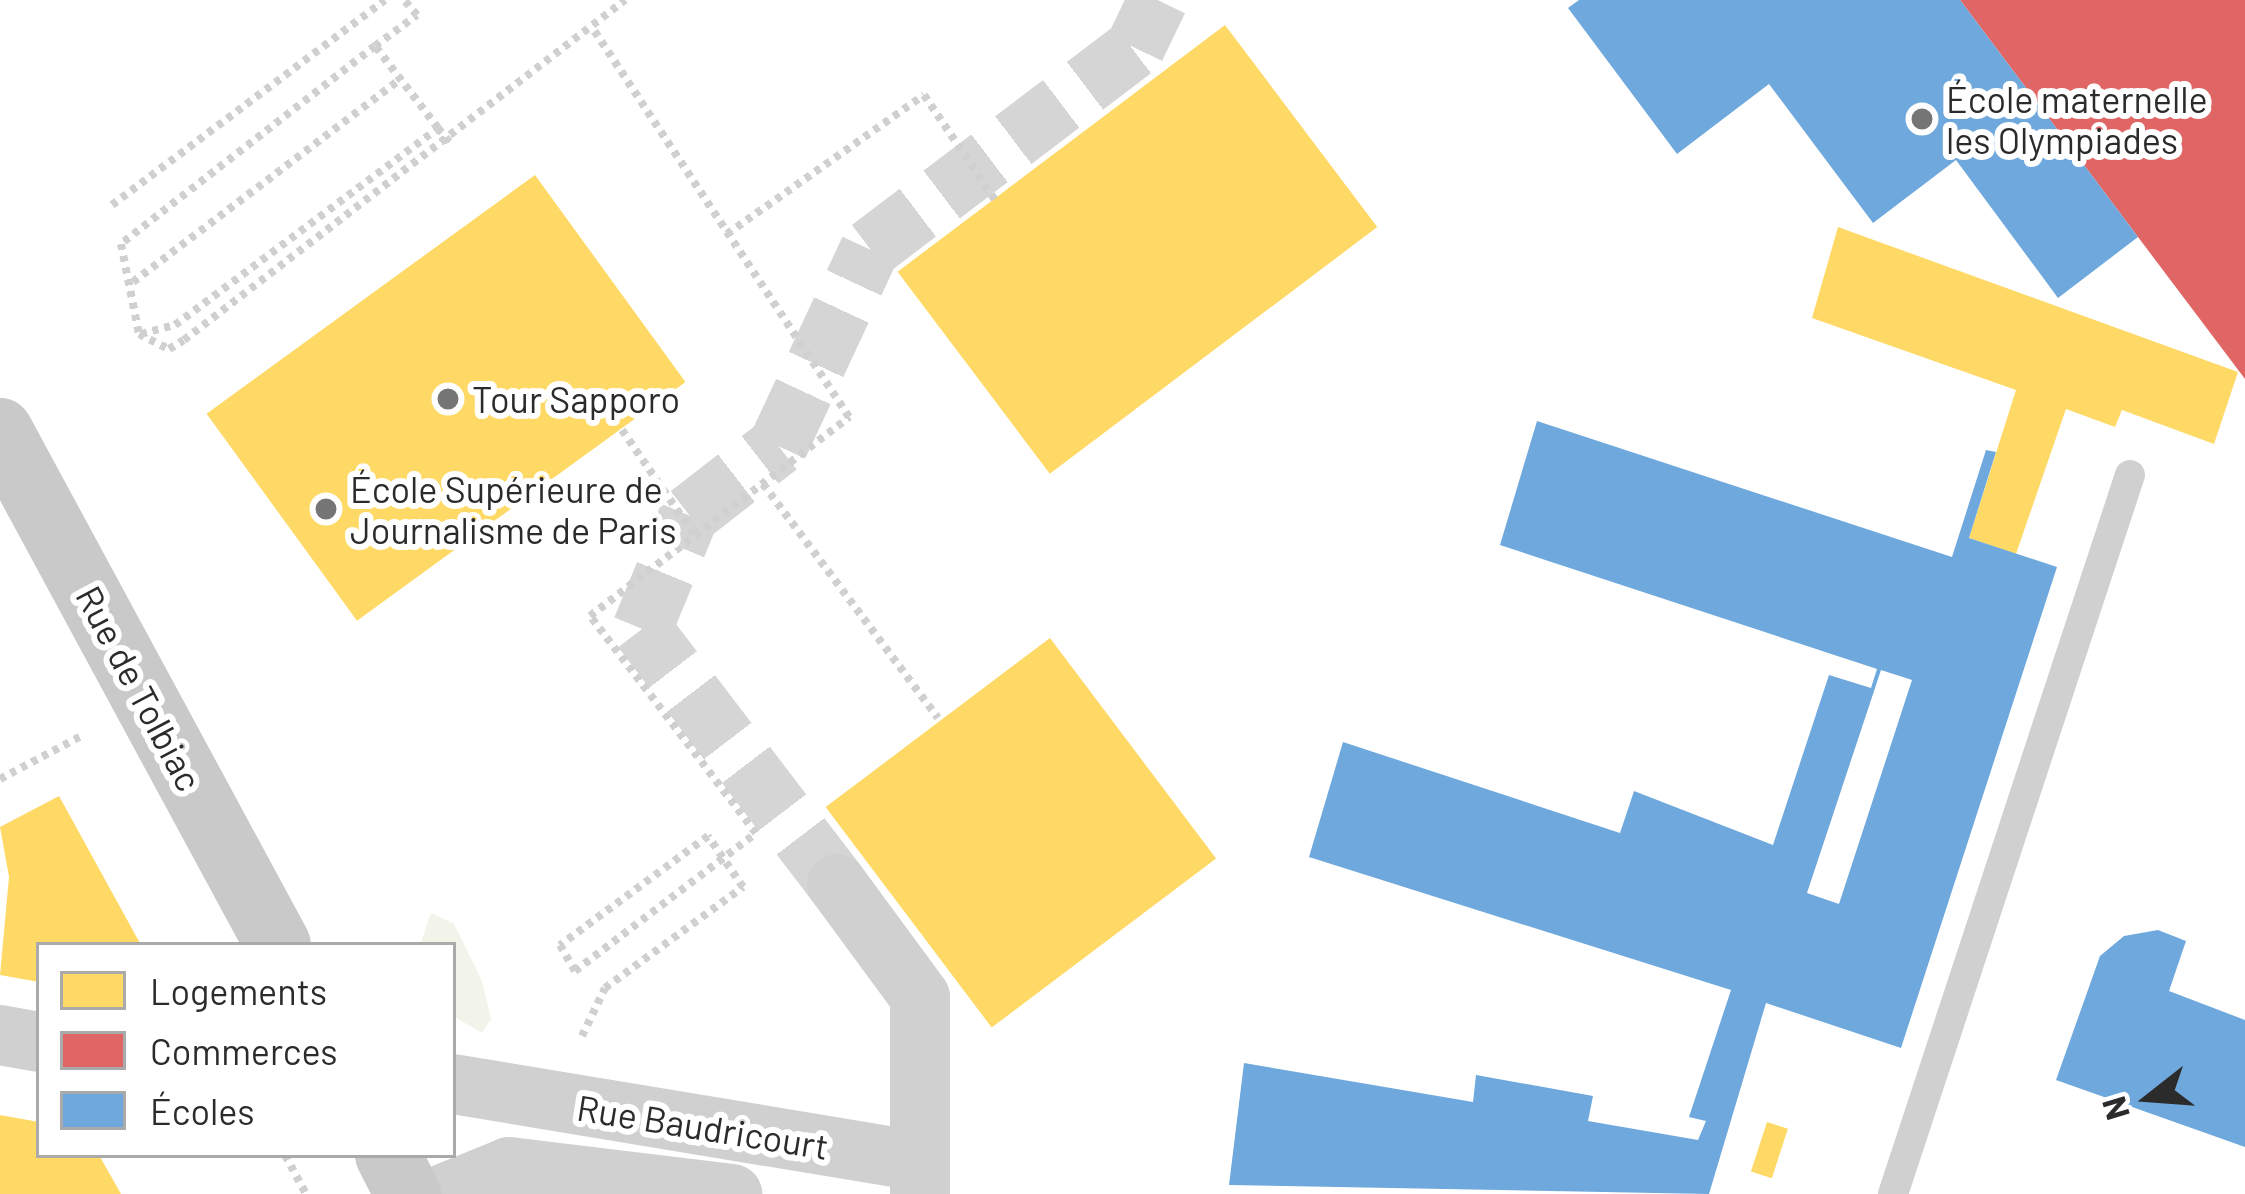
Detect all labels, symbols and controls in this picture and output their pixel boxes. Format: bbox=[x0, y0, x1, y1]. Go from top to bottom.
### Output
place label: École maternelle les Olympiades bbox=[1946, 76, 2208, 161]
marker: École maternelle les Olympiades bbox=[1909, 106, 1935, 132]
place label: Tour Sapporo bbox=[472, 377, 680, 421]
marker: Tour Sapporo bbox=[435, 386, 461, 412]
place label: École Supérieure de Journalisme de Paris bbox=[350, 466, 677, 551]
marker: École Supérieure de Journalisme de Paris bbox=[313, 496, 339, 522]
street label: Rue de Tolbiac bbox=[68, 578, 212, 798]
legend bbox=[36, 942, 456, 1158]
text: Logements bbox=[150, 969, 327, 1012]
text: Commerces bbox=[150, 1029, 338, 1072]
north arrow bbox=[2089, 1038, 2209, 1158]
street label: Rue Baudricourt bbox=[574, 1085, 832, 1167]
text: Écoles bbox=[150, 1089, 254, 1132]
text: N bbox=[2092, 1092, 2137, 1125]

